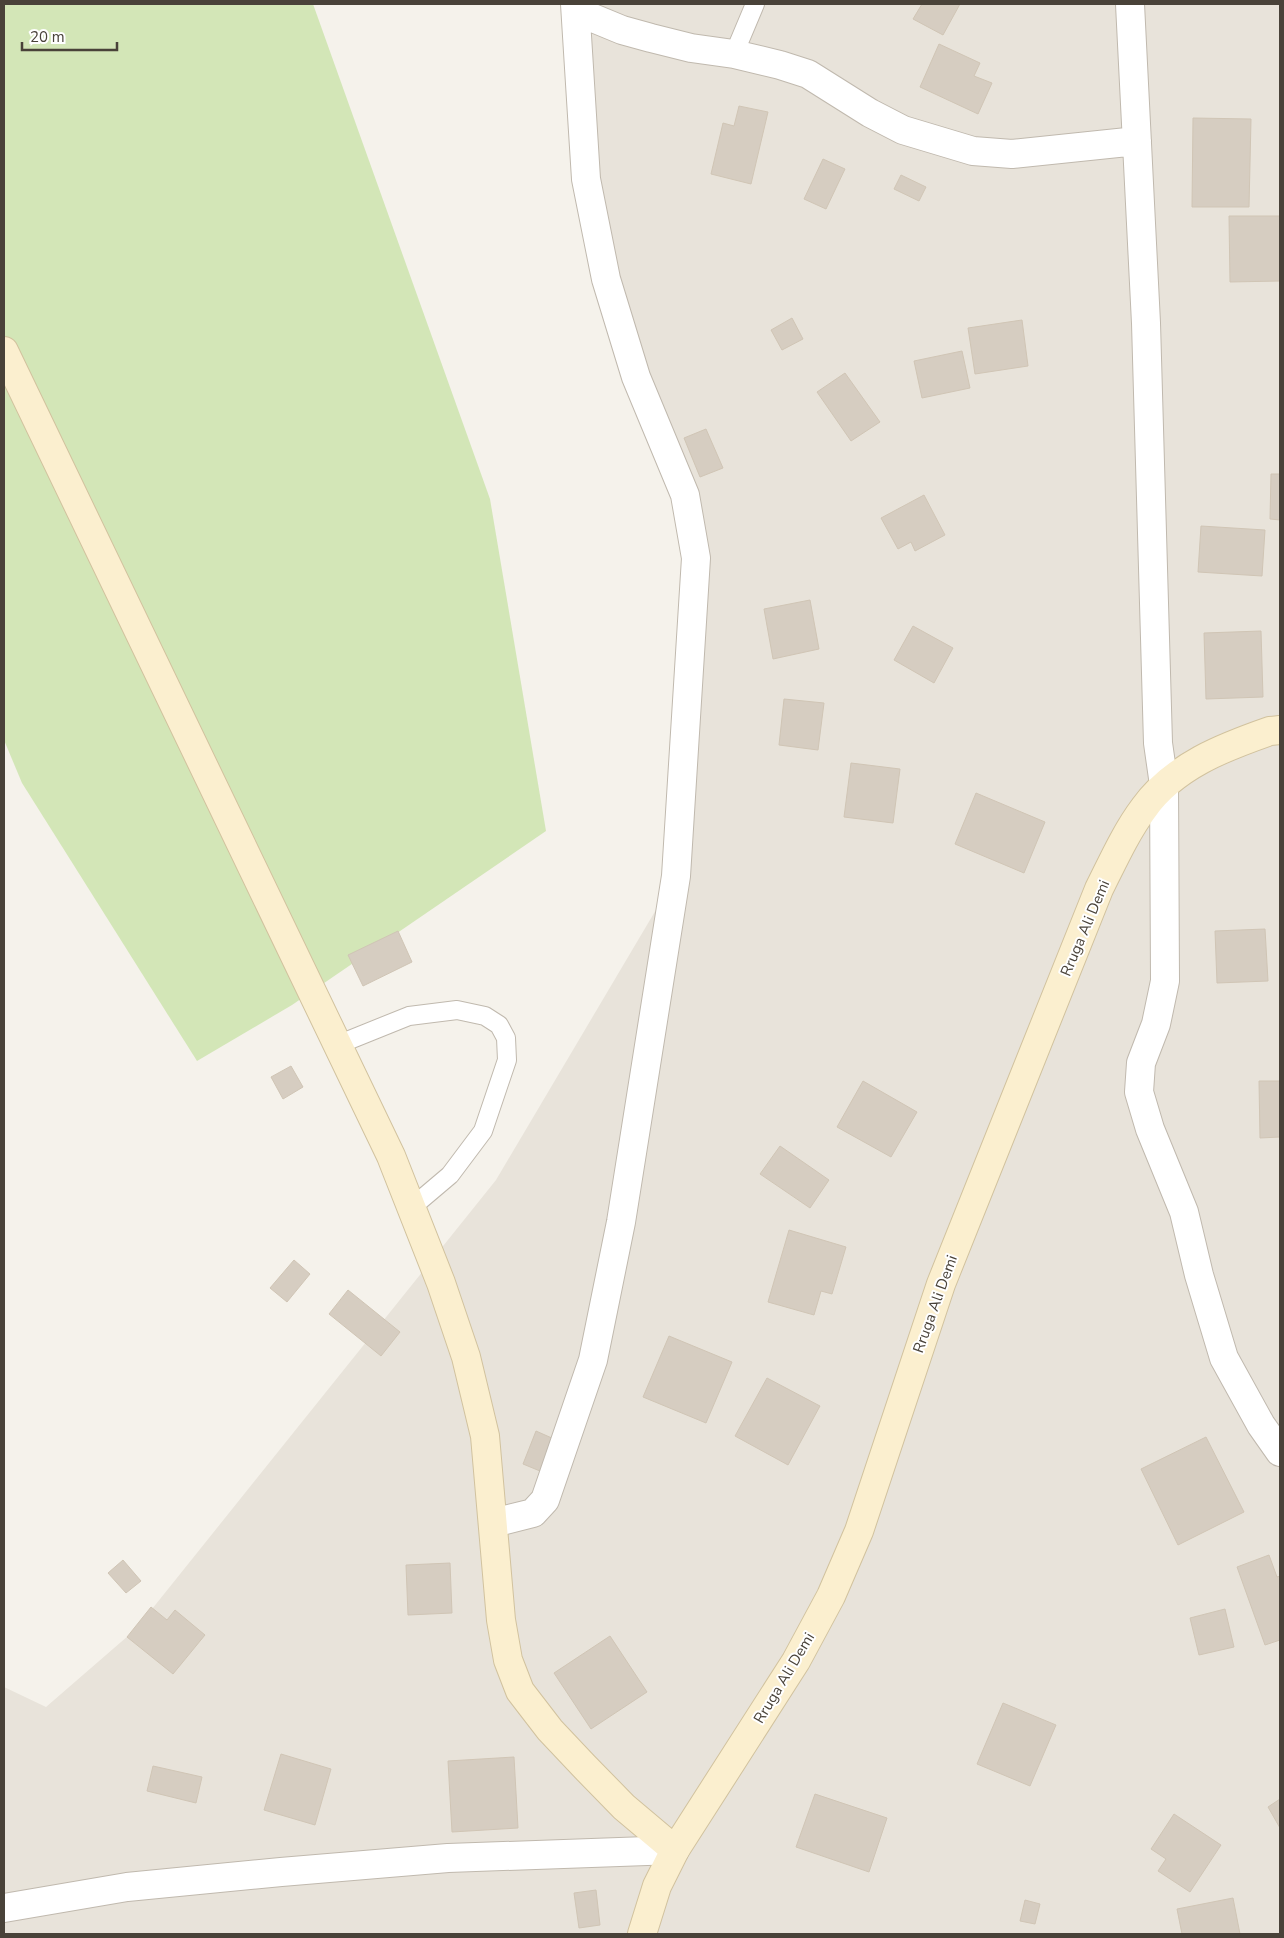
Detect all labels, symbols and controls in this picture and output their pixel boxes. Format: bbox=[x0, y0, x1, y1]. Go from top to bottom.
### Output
scale bar bbox=[22, 20, 118, 52]
text: 20 m bbox=[30, 27, 65, 47]
street label: Rruga Ali Demi bbox=[1056, 877, 1114, 979]
street label: Rruga Ali Demi bbox=[908, 1252, 962, 1356]
street label: Rruga Ali Demi bbox=[749, 1629, 819, 1727]

